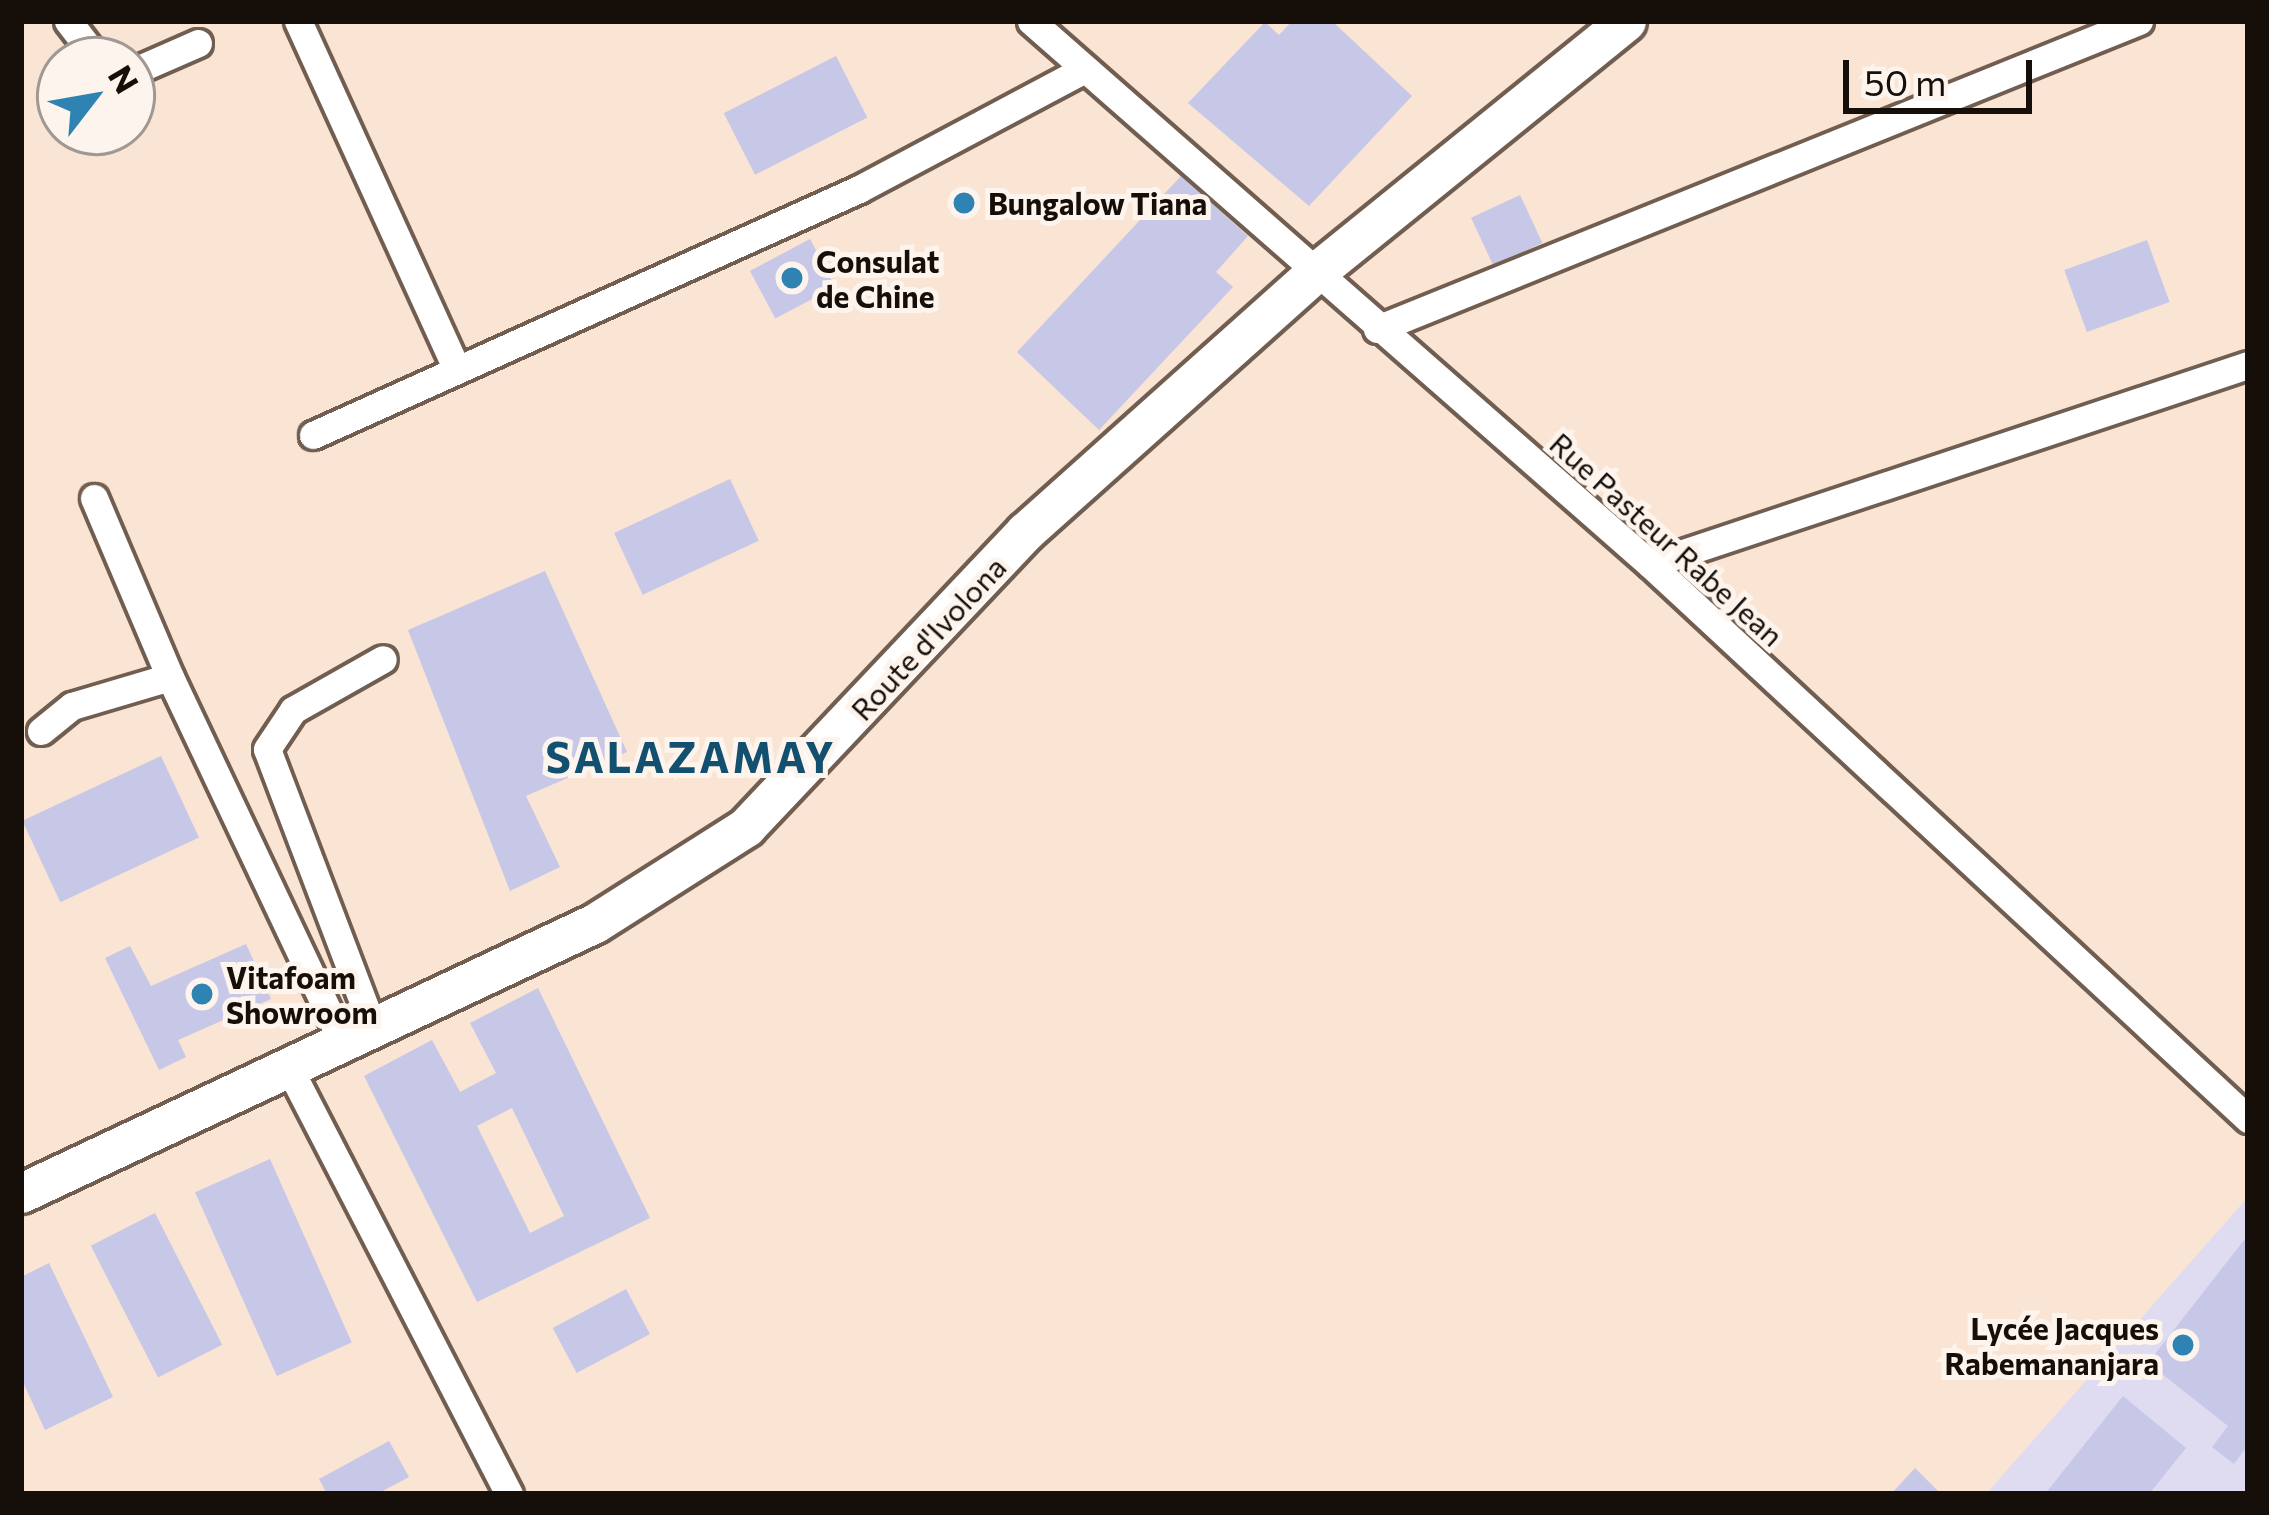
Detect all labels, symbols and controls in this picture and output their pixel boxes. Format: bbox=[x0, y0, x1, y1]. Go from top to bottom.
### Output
north arrow bbox=[36, 36, 156, 156]
scale bar bbox=[1849, 36, 2038, 110]
text: N bbox=[101, 58, 149, 100]
text: 50 m bbox=[1864, 59, 1946, 103]
place label: Bungalow Tiana bbox=[988, 185, 1207, 221]
marker: Bungalow Tiana bbox=[951, 190, 977, 216]
place label: Consulat de Chine bbox=[816, 243, 940, 314]
marker: Consulat de Chine bbox=[779, 265, 805, 291]
street label: Rue Pasteur Rabe Jean bbox=[1543, 425, 1791, 653]
street label: Route d'Ivolona bbox=[843, 549, 1013, 727]
district label: SALAZAMAY bbox=[545, 731, 837, 781]
place label: Vitafoam Showroom bbox=[226, 959, 378, 1030]
marker: Vitafoam Showroom bbox=[189, 981, 215, 1007]
place label: Lycée Jacques Rabemananjara bbox=[1945, 1310, 2159, 1380]
marker: Lycée Jacques Rabemananjara bbox=[2170, 1332, 2196, 1358]

